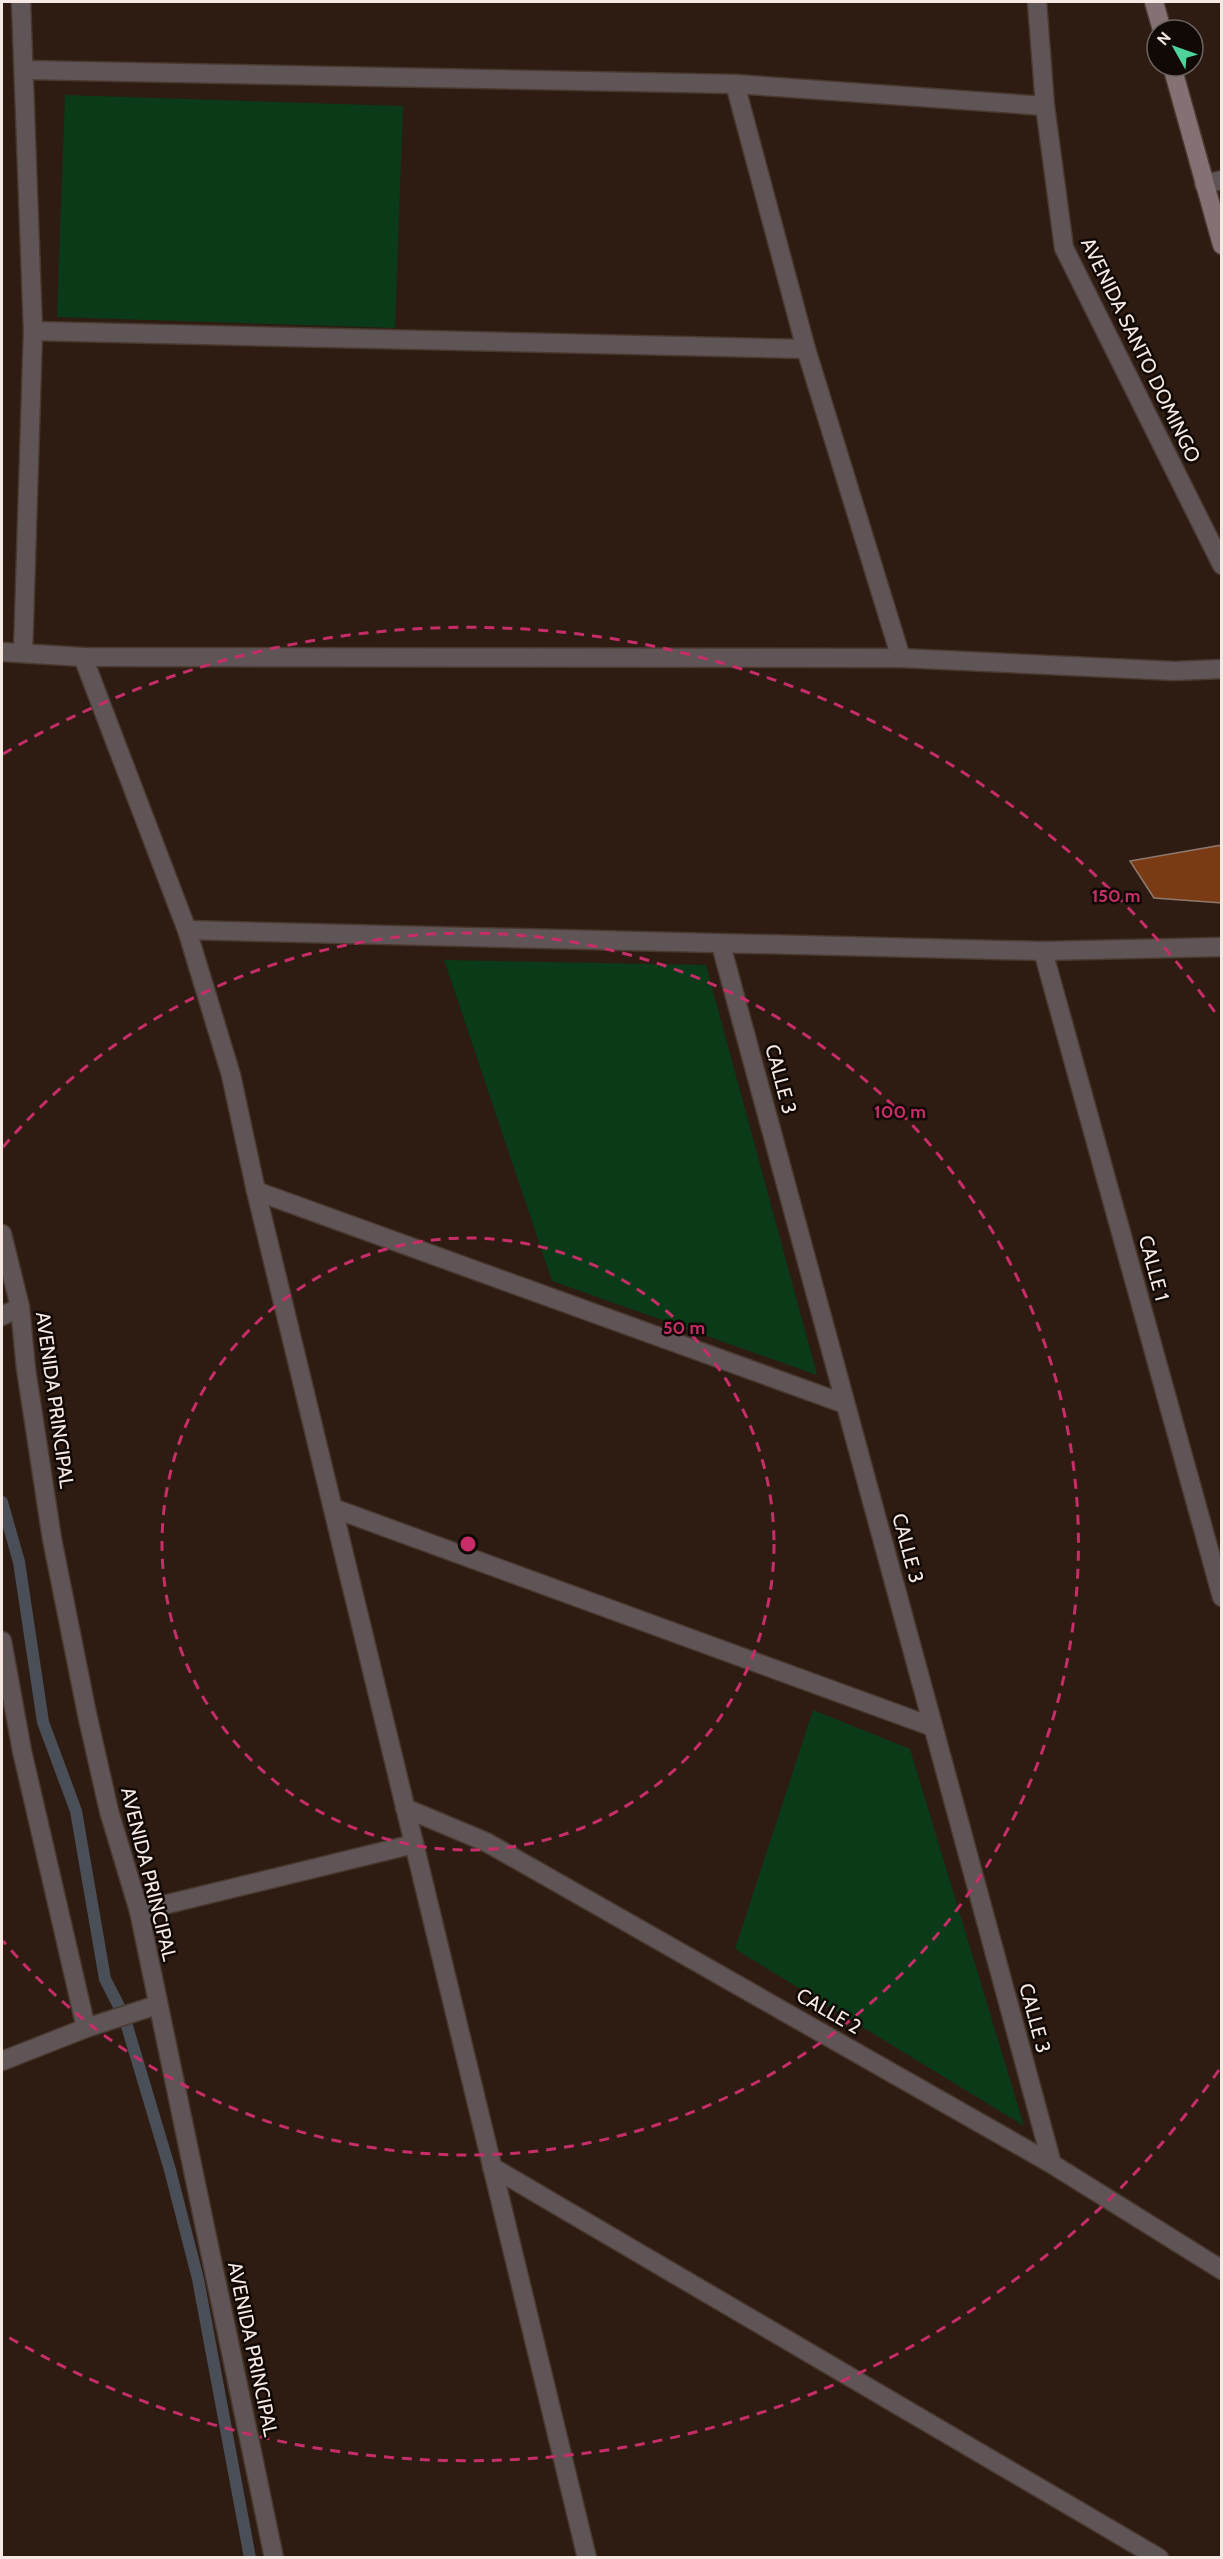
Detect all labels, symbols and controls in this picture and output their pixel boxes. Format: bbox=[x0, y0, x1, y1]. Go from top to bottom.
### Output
north arrow bbox=[1145, 18, 1205, 78]
text: N bbox=[1153, 28, 1175, 49]
street label: AVENIDA SANTO DOMINGO bbox=[1076, 234, 1206, 466]
text: 150 m bbox=[1092, 885, 1140, 907]
street label: CALLE 3 bbox=[760, 1042, 802, 1116]
text: 100 m bbox=[874, 1101, 926, 1123]
street label: CALLE 1 bbox=[1134, 1233, 1174, 1303]
street label: AVENIDA PRINCIPAL bbox=[31, 1310, 79, 1490]
text: 50 m bbox=[663, 1317, 705, 1339]
street label: CALLE 3 bbox=[887, 1511, 929, 1585]
centre of rings bbox=[458, 1534, 478, 1554]
street label: AVENIDA PRINCIPAL bbox=[116, 1785, 182, 1963]
street label: CALLE 3 bbox=[1014, 1981, 1056, 2055]
street label: CALLE 2 bbox=[792, 1983, 866, 2039]
street label: AVENIDA PRINCIPAL bbox=[223, 2259, 283, 2439]

